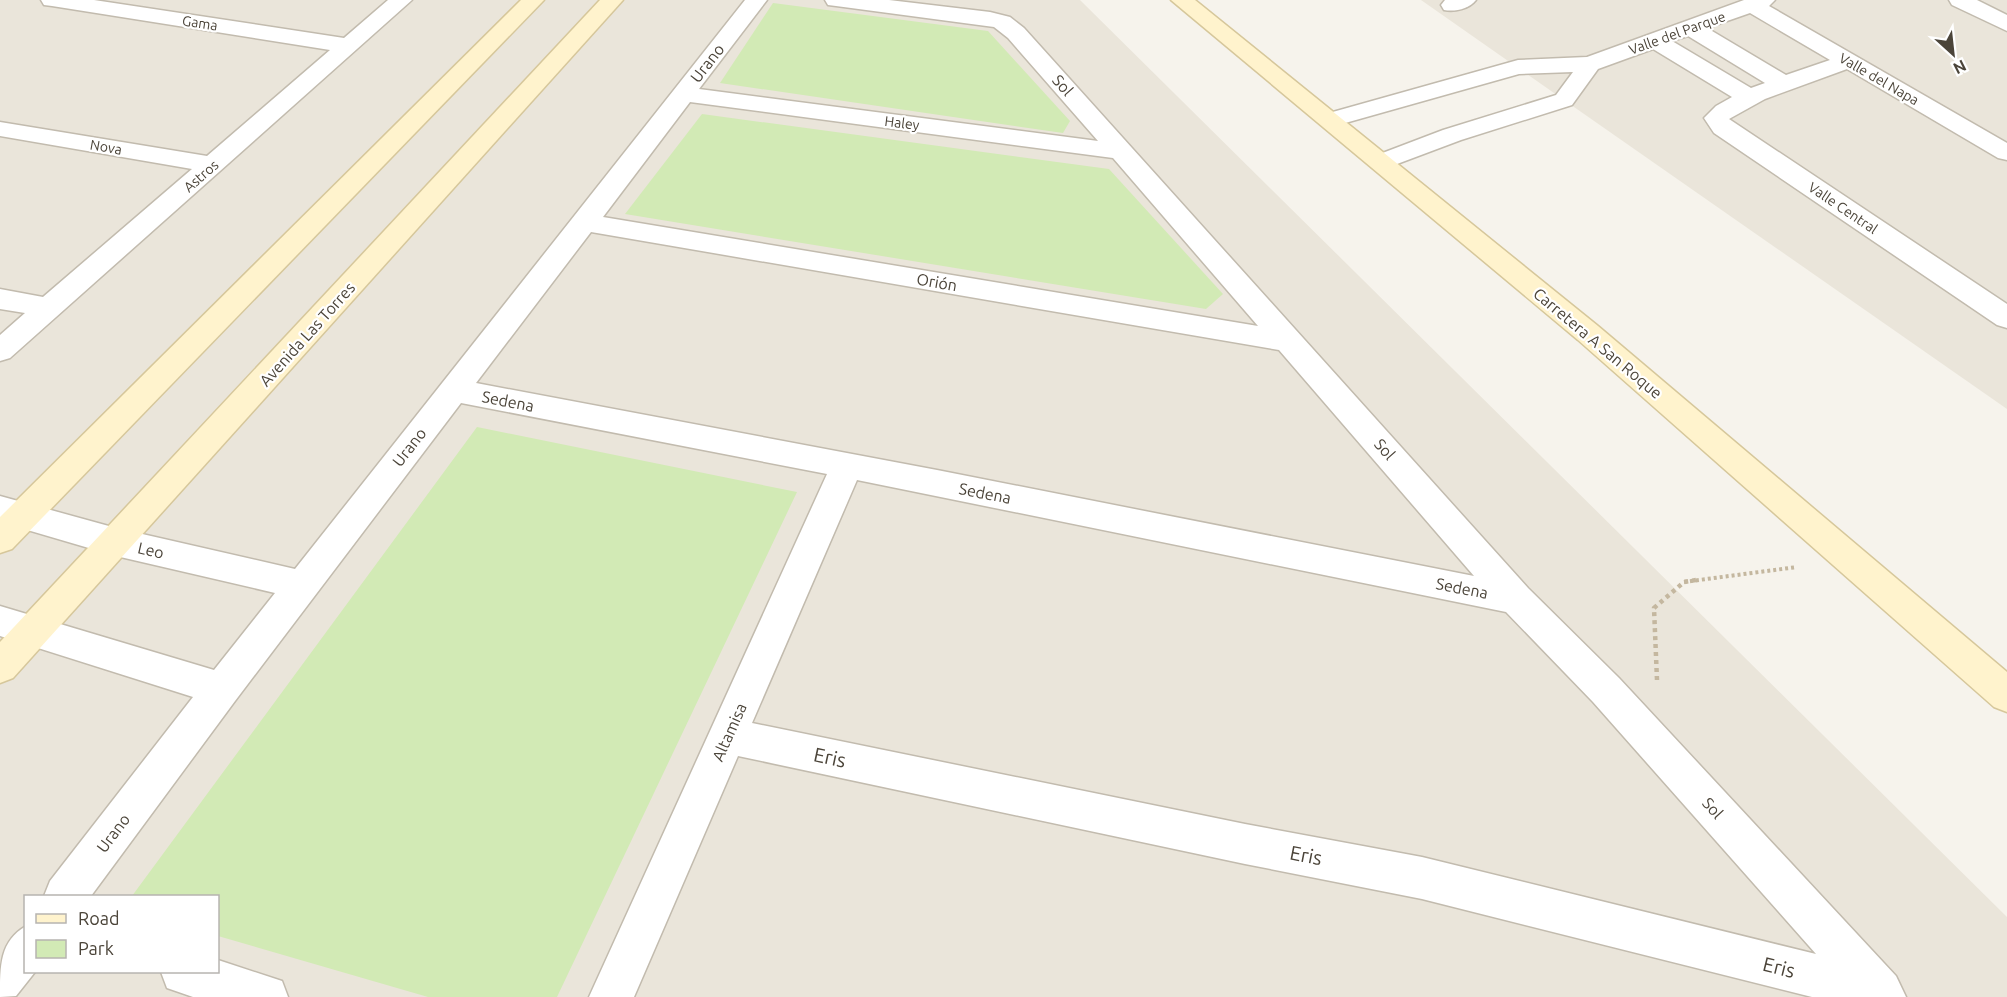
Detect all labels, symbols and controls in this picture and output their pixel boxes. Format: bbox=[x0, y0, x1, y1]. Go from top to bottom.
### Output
street label: Valle del Parque bbox=[1627, 8, 1727, 58]
street label: Gama bbox=[181, 12, 219, 34]
north arrow bbox=[1923, 24, 1983, 84]
street label: Urano bbox=[686, 40, 728, 86]
street label: Valle del Napa bbox=[1836, 50, 1922, 108]
text: N bbox=[1950, 57, 1969, 78]
street label: Sol bbox=[1049, 71, 1077, 99]
street label: Haley bbox=[884, 113, 921, 133]
street label: Nova bbox=[89, 136, 123, 158]
street label: Astros bbox=[180, 157, 222, 195]
street label: Valle Central bbox=[1805, 179, 1881, 237]
street label: Orión bbox=[915, 270, 959, 294]
street label: Avenida Las Torres bbox=[256, 278, 358, 390]
street label: Carretera A San Roque bbox=[1530, 284, 1666, 402]
street label: Sedena bbox=[480, 387, 536, 415]
street label: Urano bbox=[388, 424, 430, 470]
street label: Sol bbox=[1371, 435, 1399, 463]
street label: Sedena bbox=[957, 479, 1013, 507]
street label: Leo bbox=[136, 538, 166, 562]
street label: Sedena bbox=[1434, 574, 1490, 602]
street label: Altamisa bbox=[708, 700, 750, 764]
street label: Eris bbox=[812, 742, 848, 772]
street label: Sol bbox=[1699, 794, 1727, 822]
street label: Urano bbox=[93, 810, 133, 856]
street label: Eris bbox=[1288, 841, 1324, 869]
legend bbox=[24, 895, 219, 973]
text: Road bbox=[78, 908, 120, 928]
text: Park bbox=[78, 938, 114, 958]
street label: Eris bbox=[1761, 952, 1797, 982]

